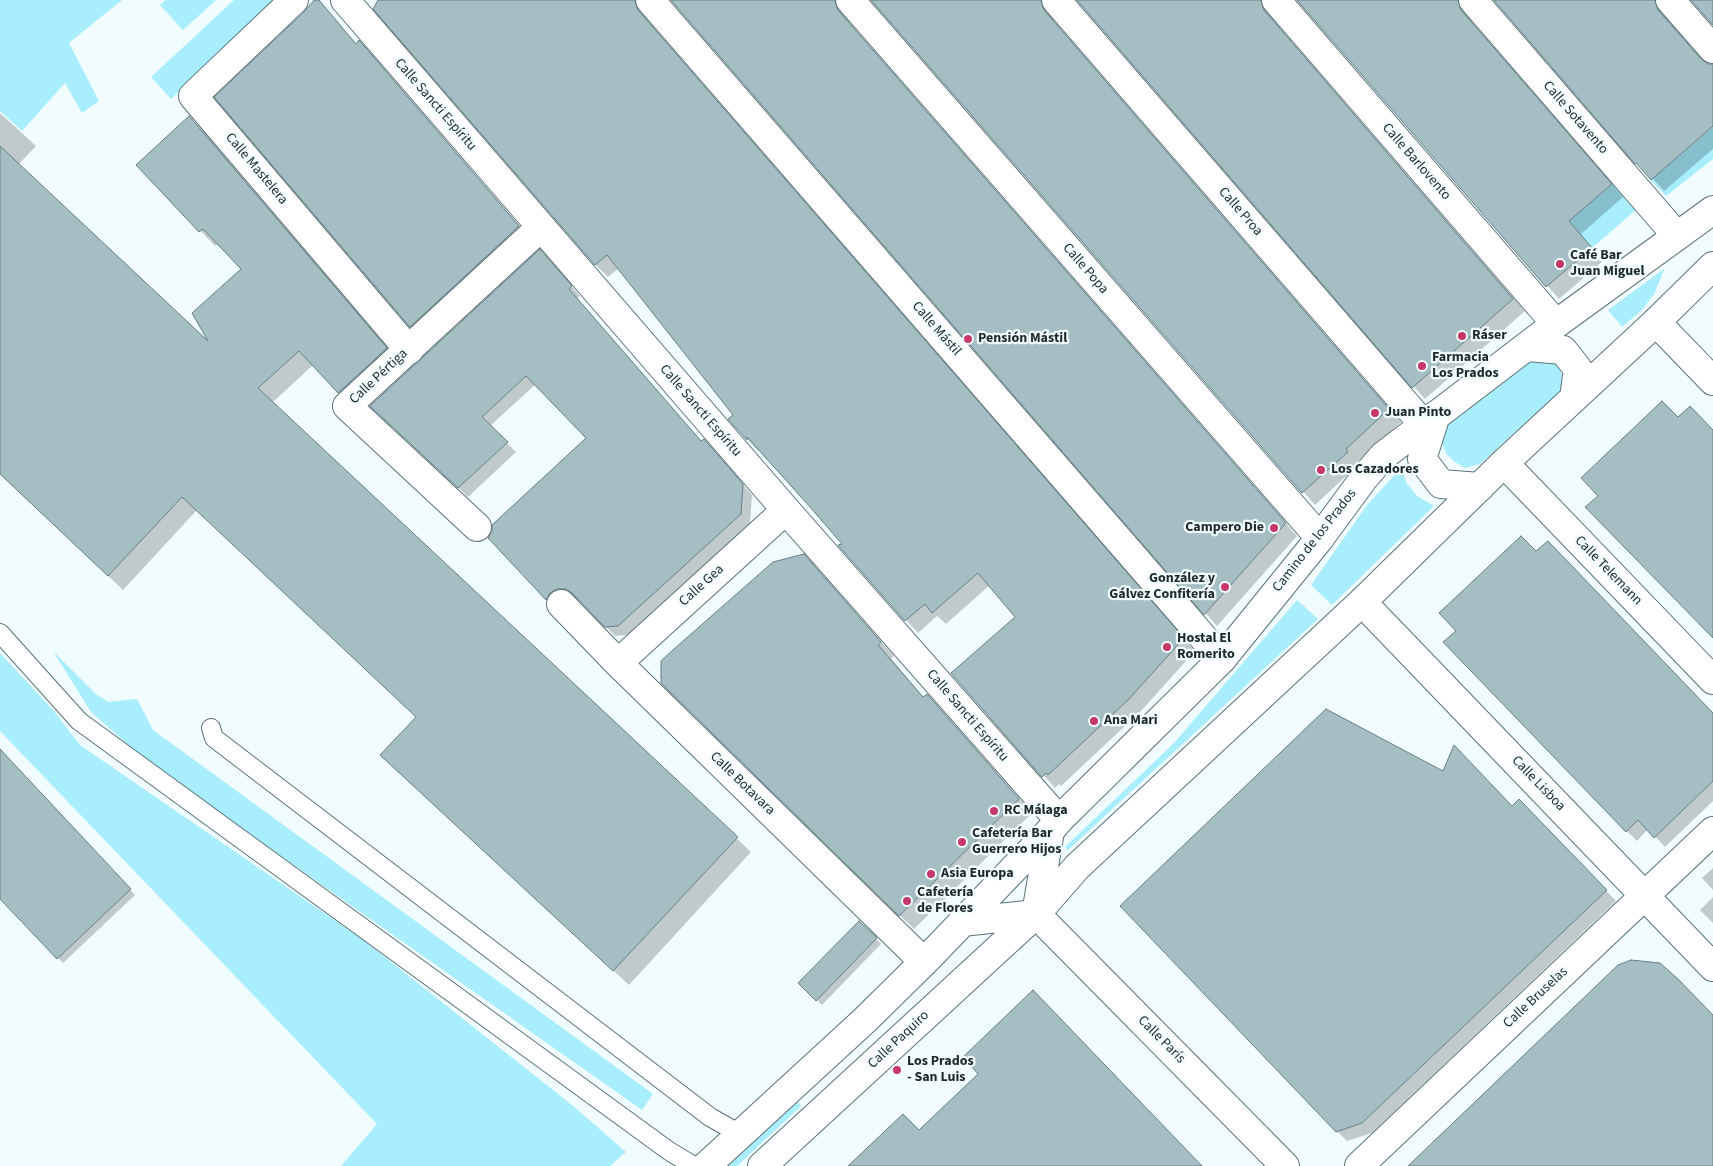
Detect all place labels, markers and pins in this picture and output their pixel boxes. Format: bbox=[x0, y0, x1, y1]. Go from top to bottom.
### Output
place label: Café Bar Juan Miguel bbox=[1570, 248, 1644, 280]
marker: Café Bar Juan Miguel bbox=[1554, 258, 1566, 270]
place label: Ráser bbox=[1472, 328, 1507, 344]
marker: Ráser bbox=[1456, 330, 1468, 342]
place label: Pensión Mástil bbox=[978, 331, 1067, 347]
marker: Pensión Mástil bbox=[962, 333, 974, 345]
place label: Farmacia Los Prados bbox=[1432, 350, 1499, 382]
marker: Farmacia Los Prados bbox=[1416, 360, 1428, 372]
place label: Juan Pinto bbox=[1385, 405, 1451, 421]
marker: Juan Pinto bbox=[1369, 407, 1381, 419]
place label: Los Cazadores bbox=[1331, 462, 1419, 478]
marker: Los Cazadores bbox=[1315, 464, 1327, 476]
place label: Campero Die bbox=[1185, 520, 1264, 536]
marker: Campero Die bbox=[1268, 522, 1280, 534]
place label: González y Gálvez Confitería bbox=[1109, 571, 1215, 604]
marker: González y Gálvez Confitería bbox=[1219, 581, 1231, 593]
place label: Hostal El Romerito bbox=[1177, 631, 1235, 664]
marker: Hostal El Romerito bbox=[1161, 641, 1173, 653]
place label: Ana Mari bbox=[1104, 713, 1158, 729]
marker: Ana Mari bbox=[1088, 715, 1100, 727]
place label: RC Málaga bbox=[1004, 803, 1068, 819]
marker: RC Málaga bbox=[988, 805, 1000, 817]
place label: Cafetería Bar Guerrero Hijos bbox=[972, 826, 1061, 859]
marker: Cafetería Bar Guerrero Hijos bbox=[956, 836, 968, 848]
place label: Asia Europa bbox=[941, 866, 1014, 882]
marker: Asia Europa bbox=[925, 868, 937, 880]
place label: Cafetería de Flores bbox=[917, 885, 973, 918]
marker: Cafetería de Flores bbox=[901, 895, 913, 907]
place label: Los Prados - San Luis bbox=[907, 1054, 974, 1086]
marker: Los Prados - San Luis bbox=[891, 1064, 903, 1076]

